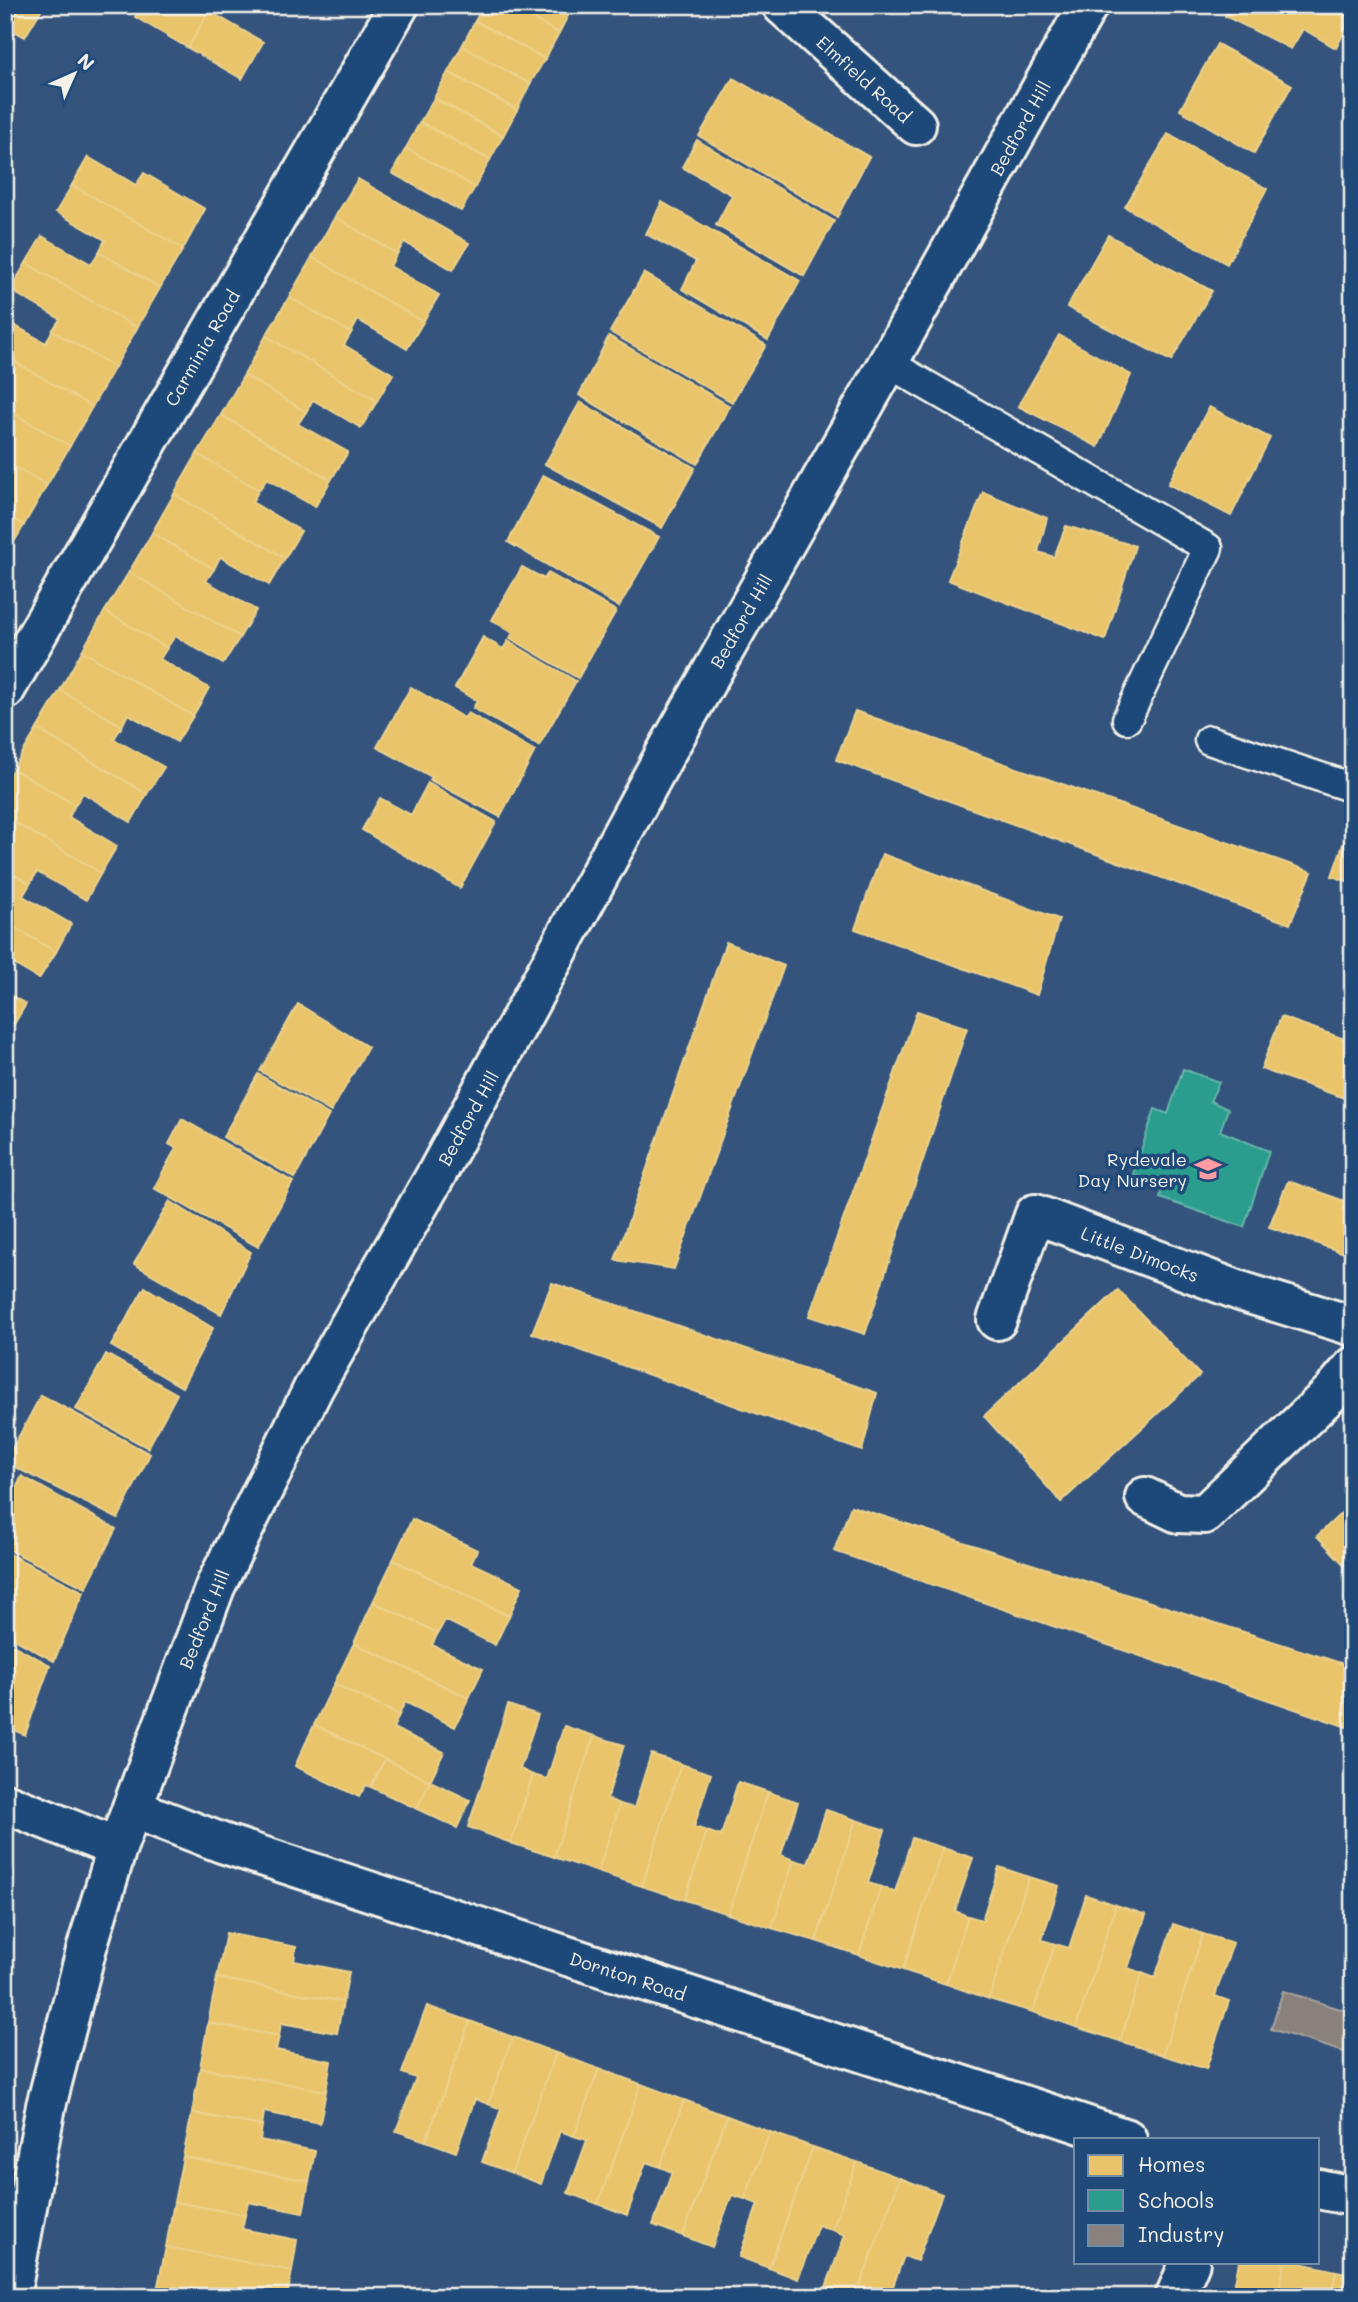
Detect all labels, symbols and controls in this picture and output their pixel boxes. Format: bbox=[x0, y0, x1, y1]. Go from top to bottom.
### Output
street label: Elmfield Road bbox=[812, 30, 916, 128]
north arrow bbox=[38, 38, 108, 108]
text: N bbox=[72, 48, 100, 76]
street label: Bedford Hill bbox=[984, 76, 1056, 180]
street label: Carminia Road bbox=[159, 286, 245, 410]
street label: Bedford Hill bbox=[704, 570, 778, 672]
street label: Bedford Hill bbox=[432, 1066, 504, 1170]
place label: Rydevale Day Nursery bbox=[1078, 1147, 1187, 1192]
school or university icon: Rydevale Day Nursery bbox=[1193, 1154, 1223, 1184]
street label: Little Dimocks bbox=[1078, 1221, 1202, 1287]
street label: Bedford Hill bbox=[173, 1566, 235, 1672]
street label: Dornton Road bbox=[567, 1946, 689, 2006]
legend bbox=[1074, 2138, 1320, 2264]
text: Homes bbox=[1138, 2150, 1205, 2177]
text: Schools bbox=[1138, 2186, 1214, 2213]
text: Industry bbox=[1138, 2220, 1225, 2247]

